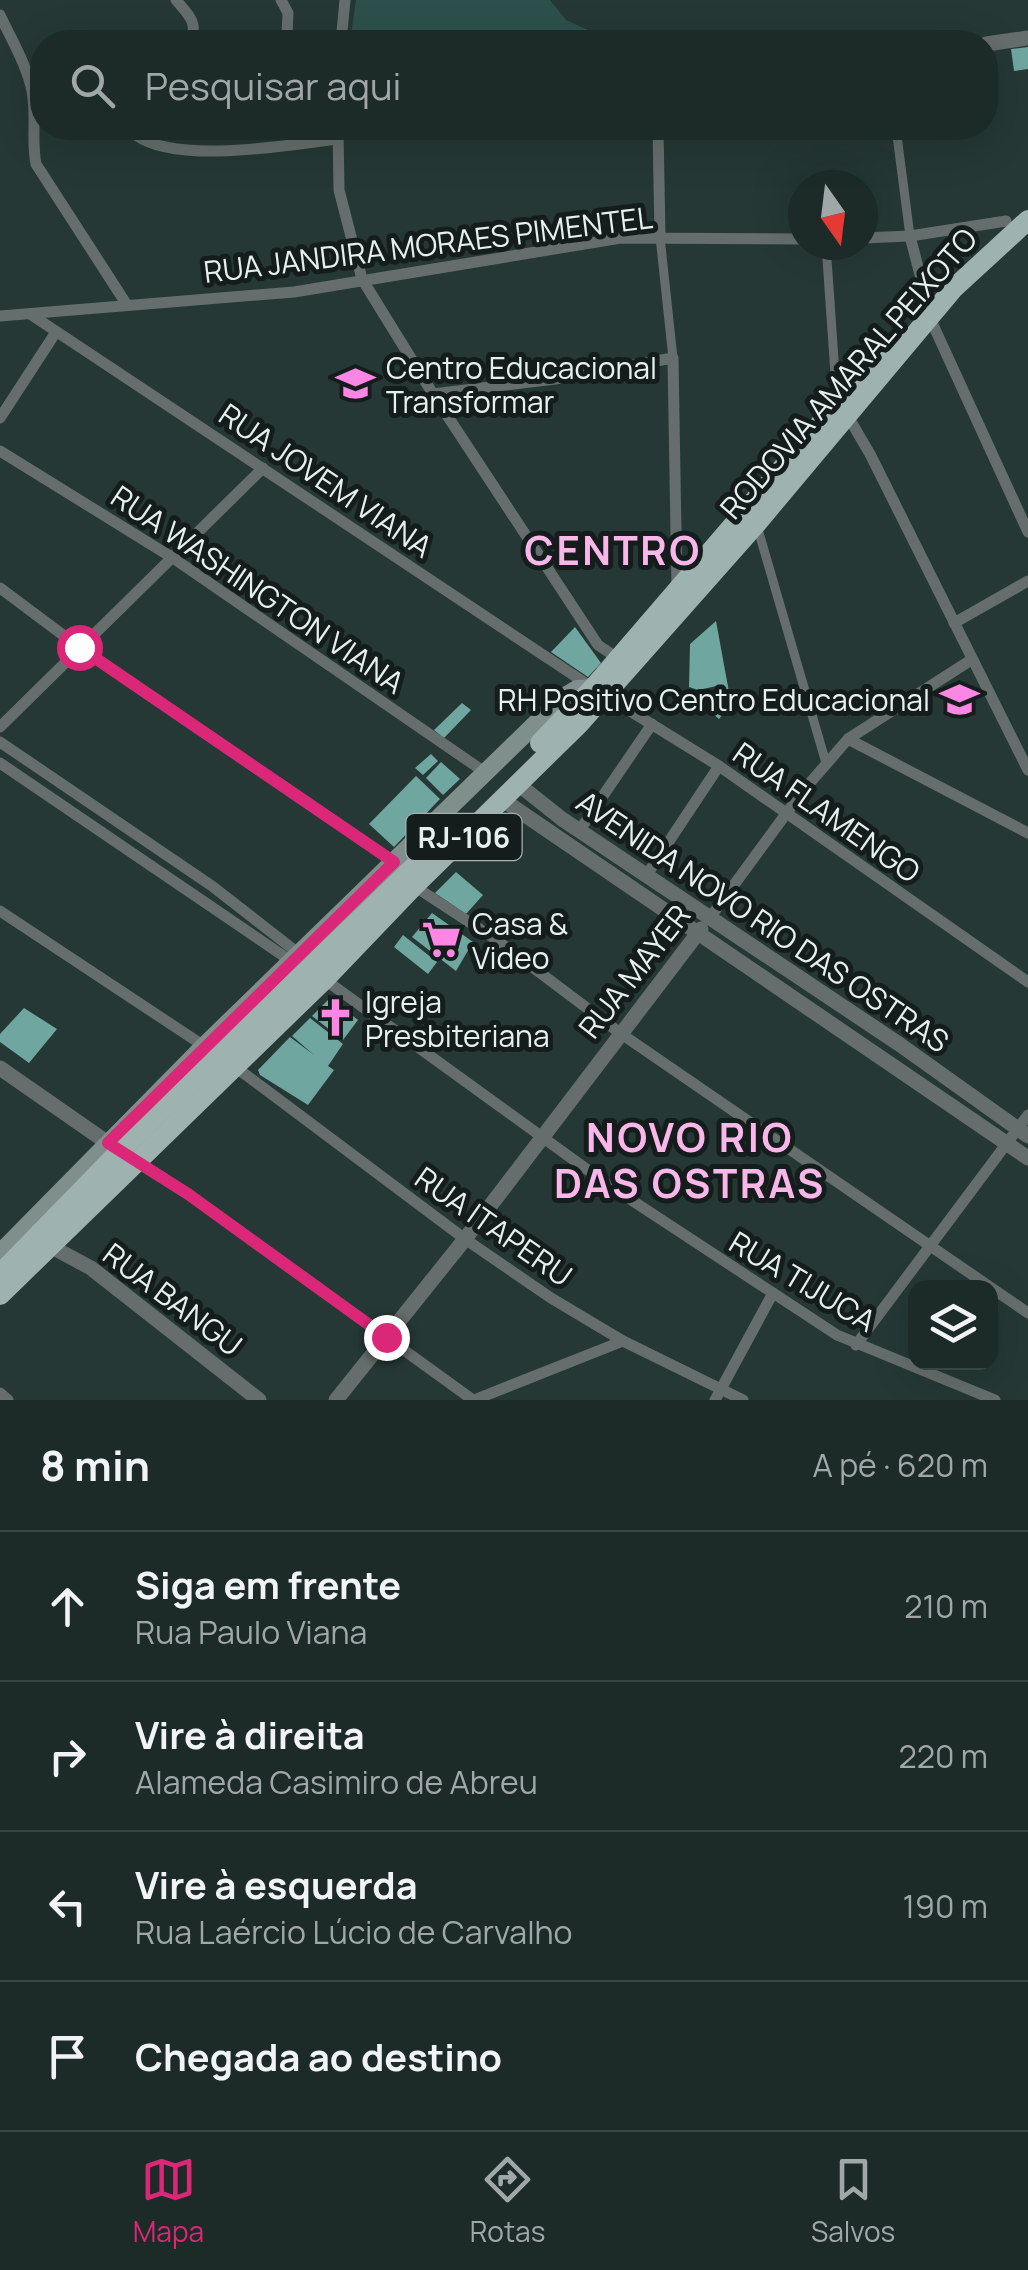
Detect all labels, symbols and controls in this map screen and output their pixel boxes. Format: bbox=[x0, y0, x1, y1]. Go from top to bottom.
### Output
search box bbox=[30, 30, 998, 140]
icon: search bbox=[65, 58, 120, 113]
text: Pesquisar aqui bbox=[145, 59, 401, 111]
north arrow bbox=[788, 170, 878, 260]
street label: RUA JANDIRA MORAES PIMENTEL bbox=[201, 196, 655, 292]
street label: RODOVIA AMARAL PEIXOTO bbox=[710, 219, 986, 527]
place label: Centro Educacional Transformar bbox=[386, 347, 657, 422]
school or university icon: Centro Educacional Transformar bbox=[335, 363, 377, 405]
street label: RUA JOVEM VIANA bbox=[211, 393, 441, 567]
street label: RUA WASHINGTON VIANA bbox=[103, 475, 413, 703]
district label: CENTRO bbox=[524, 522, 702, 577]
route start bbox=[57, 625, 103, 671]
school or university icon: RH Positivo Centro Educacional bbox=[939, 678, 981, 720]
place label: RH Positivo Centro Educacional bbox=[498, 679, 930, 720]
street label: RUA FLAMENGO bbox=[725, 732, 929, 892]
street label: AVENIDA NOVO RIO DAS OSTRAS bbox=[569, 781, 957, 1061]
road number: RJ-106 bbox=[406, 814, 522, 860]
street label: RUA MAYER bbox=[569, 896, 699, 1046]
place label: Casa & Video bbox=[472, 903, 569, 978]
supermarket icon: Casa & Video bbox=[421, 919, 463, 961]
place label: Igreja Presbiteriana bbox=[365, 981, 550, 1056]
church icon: Igreja Presbiteriana bbox=[314, 997, 356, 1039]
district label: NOVO RIO DAS OSTRAS bbox=[554, 1109, 826, 1210]
street label: RUA ITAPERU bbox=[407, 1157, 581, 1295]
street label: RUA TIJUCA bbox=[722, 1221, 884, 1341]
street label: RUA BANGU bbox=[95, 1233, 251, 1365]
map controls bbox=[908, 1280, 998, 1370]
button: layers bbox=[908, 1280, 998, 1370]
route end bbox=[364, 1315, 410, 1361]
text: 8 min bbox=[40, 1436, 150, 1494]
text: A pé · 620 m bbox=[812, 1443, 988, 1487]
text: Siga em frente bbox=[135, 1558, 401, 1610]
icon: ahead bbox=[40, 1579, 95, 1634]
text: 210 m bbox=[904, 1584, 988, 1628]
text: Rua Paulo Viana bbox=[135, 1610, 367, 1654]
text: Vire à direita bbox=[135, 1708, 365, 1760]
icon: right bbox=[40, 1729, 95, 1784]
text: 220 m bbox=[898, 1734, 988, 1778]
text: Alameda Casimiro de Abreu bbox=[135, 1760, 538, 1804]
text: Vire à esquerda bbox=[135, 1858, 418, 1910]
icon: left bbox=[40, 1879, 95, 1934]
text: 190 m bbox=[903, 1884, 988, 1928]
text: Rua Laércio Lúcio de Carvalho bbox=[135, 1910, 573, 1954]
icon: arrive bbox=[40, 2029, 95, 2084]
text: Chegada ao destino bbox=[135, 2030, 502, 2082]
tab: Mapa bbox=[133, 2152, 204, 2250]
tab: Rotas bbox=[470, 2152, 545, 2250]
tab: Salvos bbox=[811, 2152, 895, 2250]

